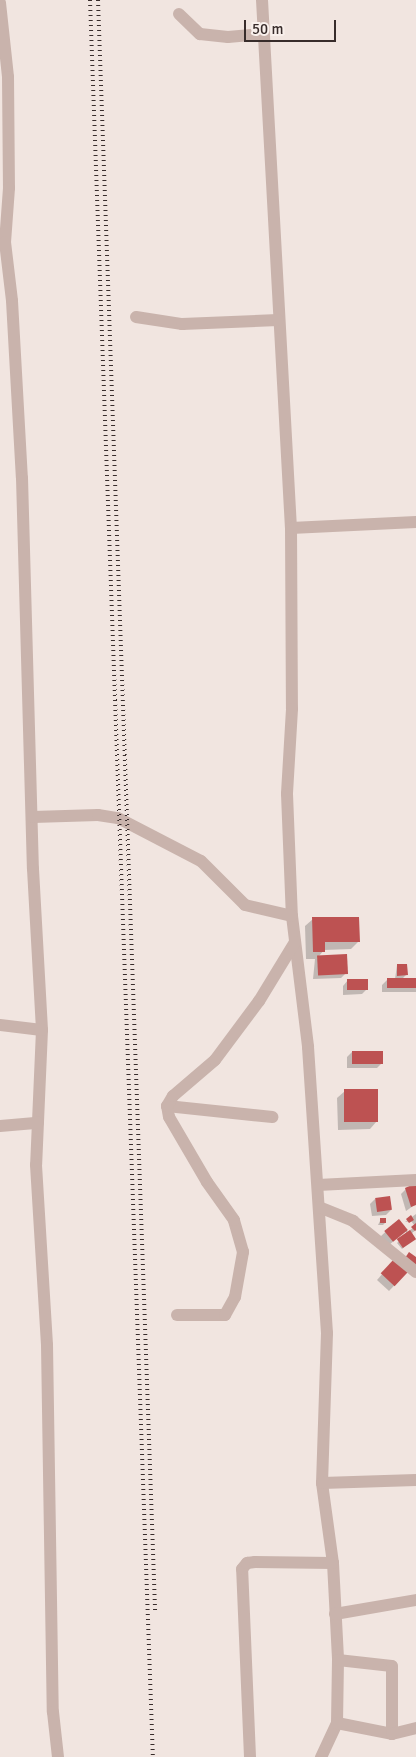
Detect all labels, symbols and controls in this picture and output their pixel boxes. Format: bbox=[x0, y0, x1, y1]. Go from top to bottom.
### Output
scale bar bbox=[246, 10, 338, 42]
text: 50 m bbox=[252, 20, 283, 38]

